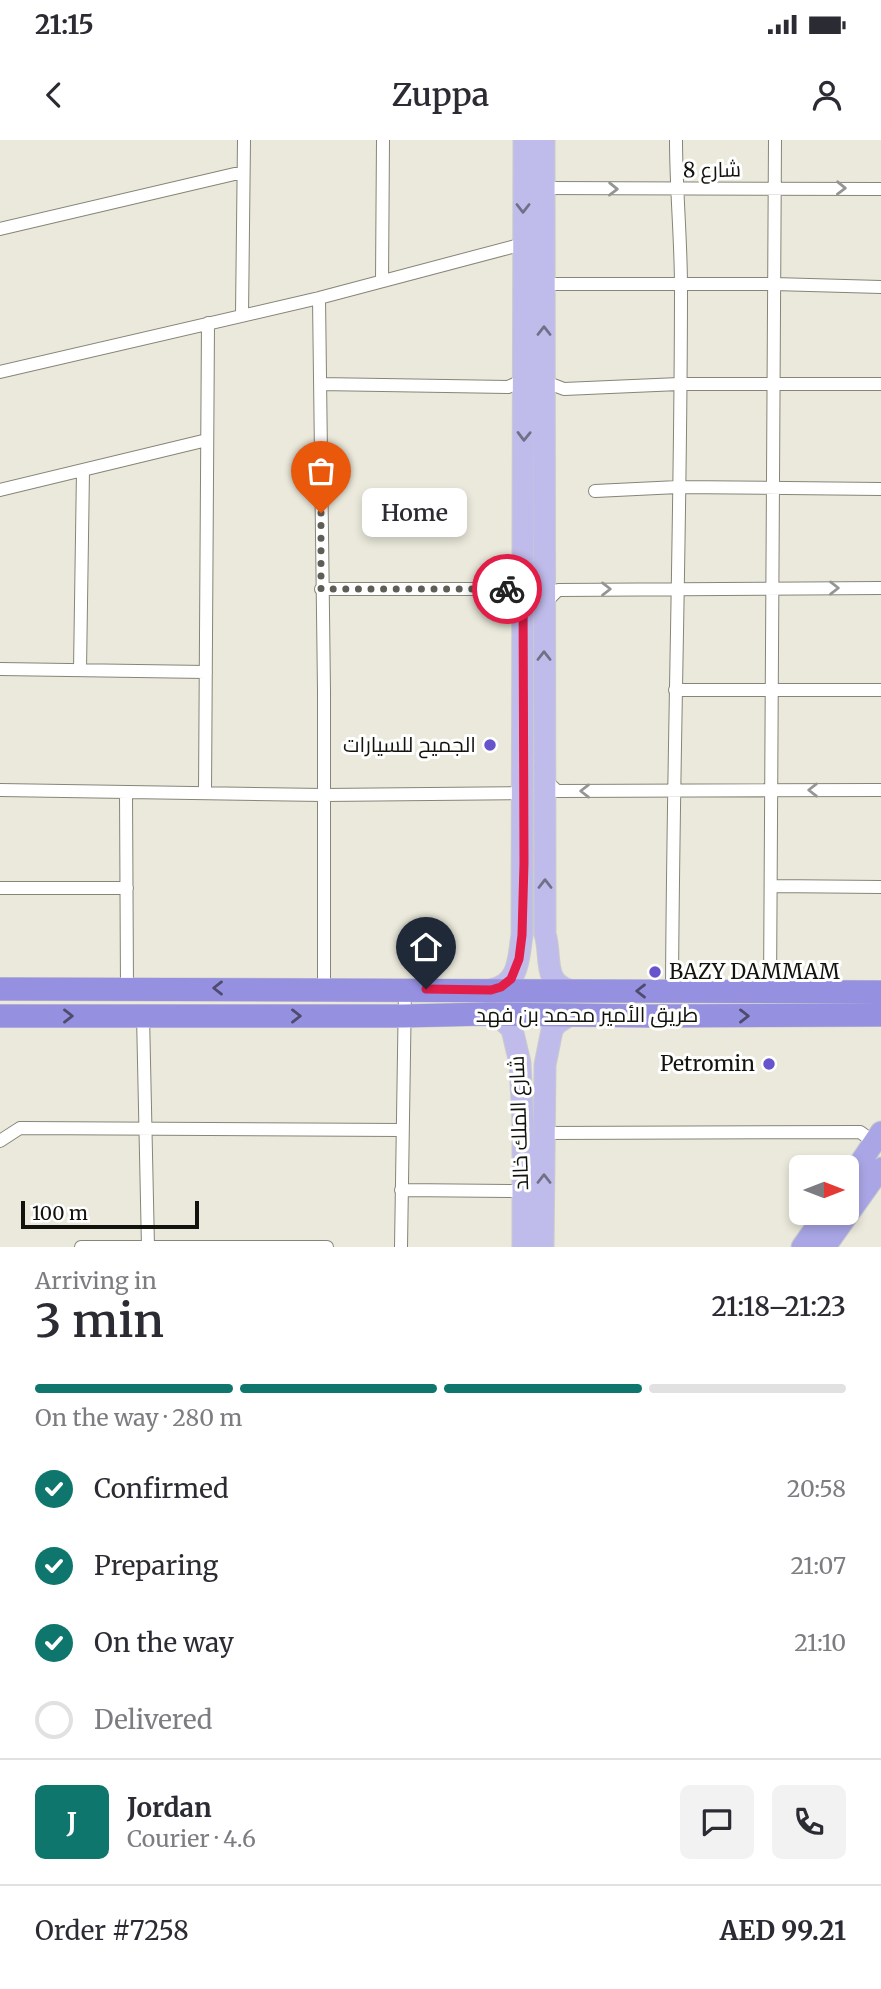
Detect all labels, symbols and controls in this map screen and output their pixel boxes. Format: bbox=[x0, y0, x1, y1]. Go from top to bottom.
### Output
text: 21:15 bbox=[35, 8, 94, 41]
text: Zuppa bbox=[392, 75, 489, 115]
icon: back bbox=[35, 76, 73, 114]
icon: person bbox=[808, 76, 846, 114]
street label: شارع 8 bbox=[683, 155, 741, 185]
one-way arrow bbox=[836, 180, 846, 196]
one-way arrow bbox=[608, 181, 619, 197]
one-way arrow bbox=[515, 203, 531, 214]
one-way arrow bbox=[536, 325, 552, 336]
one-way arrow bbox=[516, 430, 531, 441]
pin bbox=[291, 441, 351, 513]
icon: bag bbox=[302, 452, 340, 490]
callout: Home bbox=[363, 488, 468, 538]
text: Home bbox=[381, 498, 448, 527]
courier bbox=[472, 554, 542, 624]
icon: bike bbox=[488, 570, 526, 608]
one-way arrow bbox=[829, 580, 840, 596]
one-way arrow bbox=[601, 582, 612, 597]
one-way arrow bbox=[536, 651, 552, 661]
place label: الجميح للسيارات bbox=[343, 731, 476, 759]
marker: الجميح للسيارات bbox=[482, 737, 498, 753]
one-way arrow bbox=[807, 782, 818, 798]
one-way arrow bbox=[580, 783, 590, 799]
one-way arrow bbox=[537, 878, 553, 889]
pin bbox=[396, 917, 456, 989]
icon: home bbox=[407, 928, 445, 966]
place label: BAZY DAMMAM bbox=[669, 958, 840, 985]
marker: BAZY DAMMAM bbox=[647, 964, 663, 980]
one-way arrow bbox=[212, 980, 223, 996]
one-way arrow bbox=[636, 983, 646, 999]
street label: طريق الأمير محمد بن فهد bbox=[476, 1001, 698, 1028]
one-way arrow bbox=[63, 1008, 74, 1024]
one-way arrow bbox=[291, 1008, 301, 1024]
one-way arrow bbox=[739, 1008, 749, 1024]
place label: Petromin bbox=[660, 1050, 755, 1077]
street label: شارع الملك خالد bbox=[503, 1055, 535, 1191]
marker: Petromin bbox=[761, 1056, 777, 1072]
north arrow bbox=[789, 1155, 859, 1225]
map controls bbox=[789, 1155, 859, 1225]
one-way arrow bbox=[536, 1173, 552, 1184]
scale bar bbox=[21, 1198, 200, 1230]
text: 100 m bbox=[32, 1201, 88, 1225]
text: Arriving in bbox=[35, 1266, 157, 1295]
text: 21:18–21:23 bbox=[712, 1290, 846, 1323]
text: 3 min bbox=[35, 1292, 164, 1350]
text: On the way · 280 m bbox=[35, 1403, 242, 1432]
icon: check bbox=[35, 1470, 73, 1508]
text: Confirmed bbox=[94, 1472, 229, 1505]
text: 20:58 bbox=[787, 1474, 846, 1503]
icon: check bbox=[35, 1547, 73, 1585]
text: Preparing bbox=[94, 1549, 218, 1582]
text: 21:07 bbox=[790, 1551, 846, 1580]
icon: check bbox=[35, 1624, 73, 1662]
text: On the way bbox=[94, 1626, 234, 1659]
text: 21:10 bbox=[794, 1628, 846, 1657]
text: Delivered bbox=[94, 1703, 213, 1736]
button: chat bbox=[680, 1785, 754, 1859]
button: phone bbox=[772, 1785, 846, 1859]
text: Jordan bbox=[127, 1791, 212, 1824]
text: J bbox=[67, 1806, 77, 1839]
text: Courier · 4.6 bbox=[127, 1824, 256, 1853]
text: Order #7258 bbox=[35, 1914, 189, 1947]
text: AED 99.21 bbox=[720, 1914, 846, 1947]

